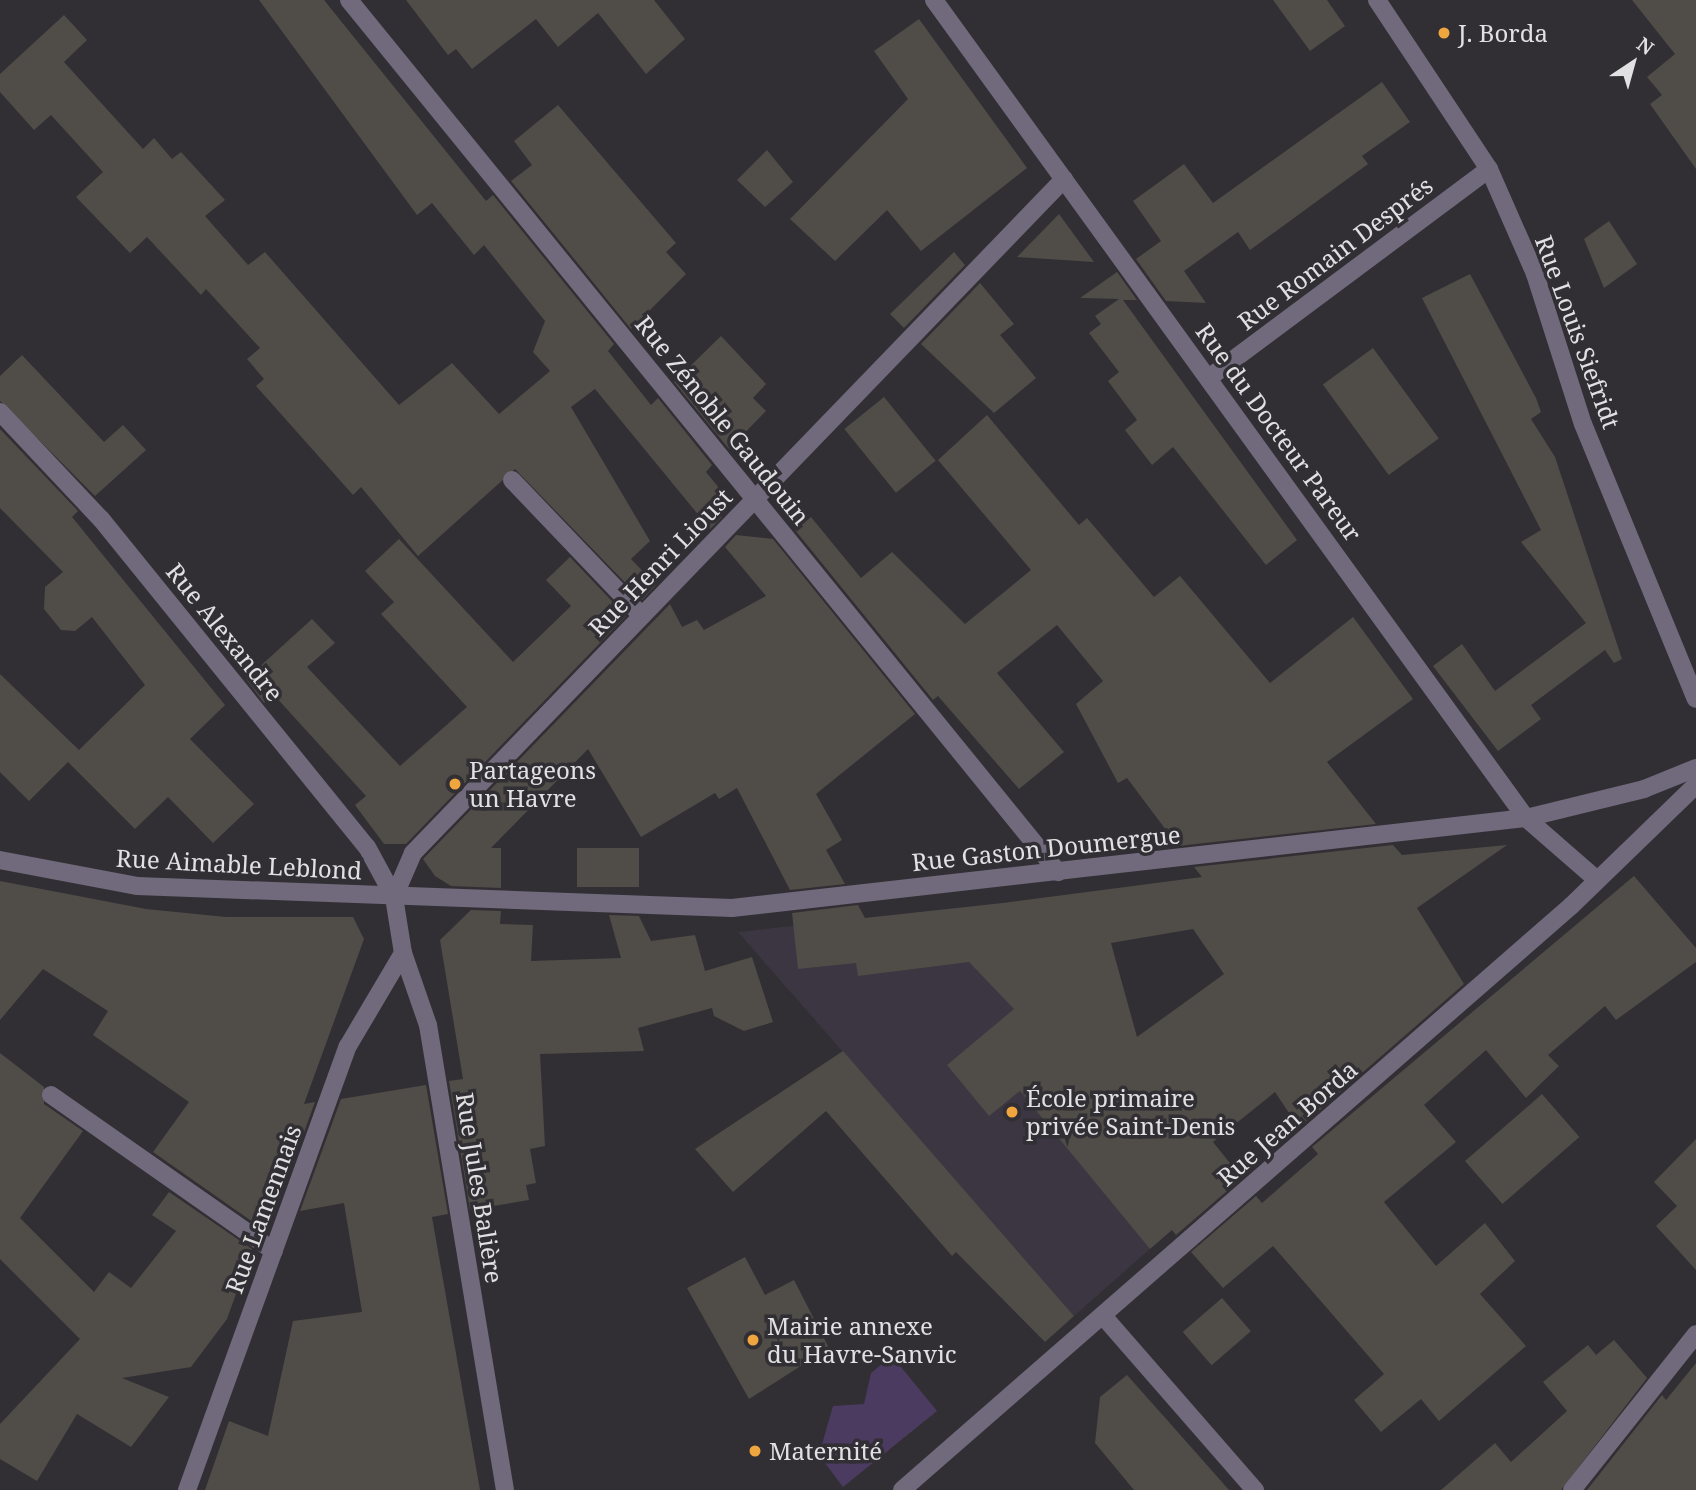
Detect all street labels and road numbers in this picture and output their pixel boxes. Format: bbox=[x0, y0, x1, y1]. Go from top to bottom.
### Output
street label: Rue Romain Després bbox=[1232, 170, 1438, 336]
street label: Rue Louis Siefridt bbox=[1530, 231, 1626, 433]
street label: Rue Zénoble Gaudouin bbox=[630, 310, 816, 530]
street label: Rue du Docteur Pareur bbox=[1190, 317, 1368, 547]
street label: Rue Henri Lioust bbox=[582, 482, 738, 642]
street label: Rue Alexandre bbox=[161, 557, 289, 707]
street label: Rue Gaston Doumergue bbox=[910, 820, 1182, 876]
street label: Rue Aimable Leblond bbox=[115, 843, 363, 885]
street label: Rue Jean Borda bbox=[1211, 1054, 1363, 1192]
street label: Rue Jules Balière bbox=[451, 1091, 509, 1285]
street label: Rue Lamennais bbox=[219, 1121, 307, 1297]

